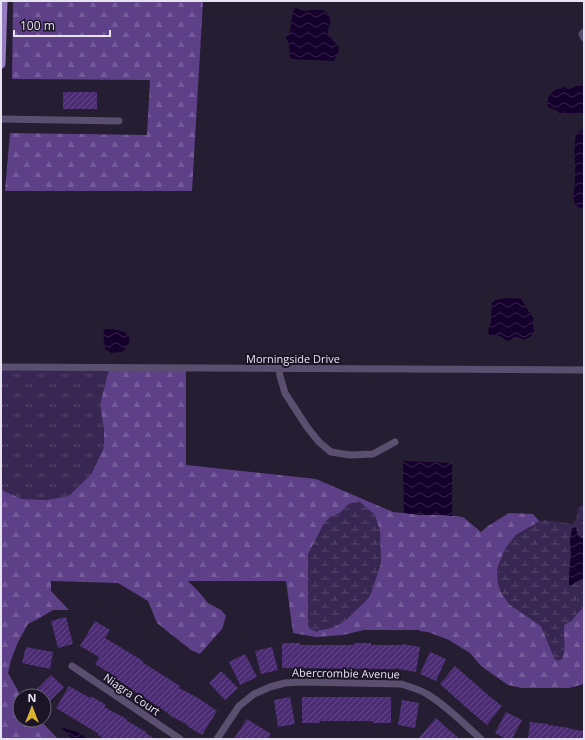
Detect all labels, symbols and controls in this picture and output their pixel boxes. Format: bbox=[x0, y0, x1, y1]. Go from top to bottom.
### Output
scale bar bbox=[14, 12, 110, 38]
text: 100 m bbox=[20, 17, 55, 34]
street label: Morningside Drive bbox=[246, 351, 340, 366]
street label: Abercrombie Avenue bbox=[292, 665, 400, 681]
street label: Niagra Court bbox=[101, 670, 163, 719]
north arrow bbox=[12, 688, 52, 728]
text: N bbox=[28, 690, 36, 705]

